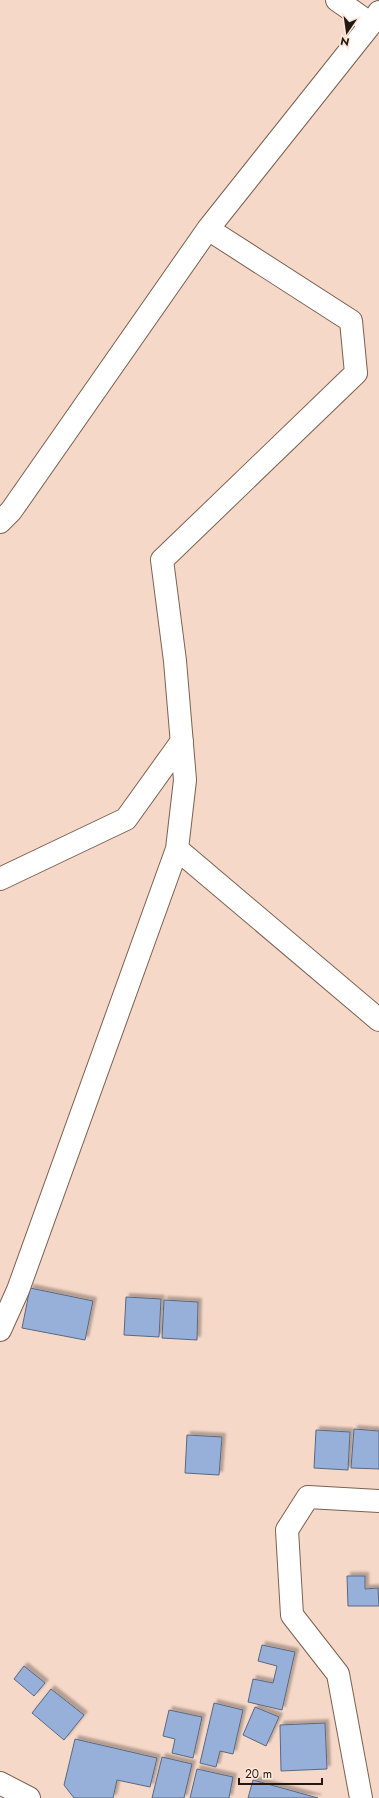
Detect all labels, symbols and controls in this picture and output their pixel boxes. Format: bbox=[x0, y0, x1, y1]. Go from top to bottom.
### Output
north arrow bbox=[327, 12, 367, 52]
text: N bbox=[339, 33, 351, 51]
scale bar bbox=[239, 1760, 322, 1786]
text: 20 m bbox=[245, 1765, 272, 1783]

